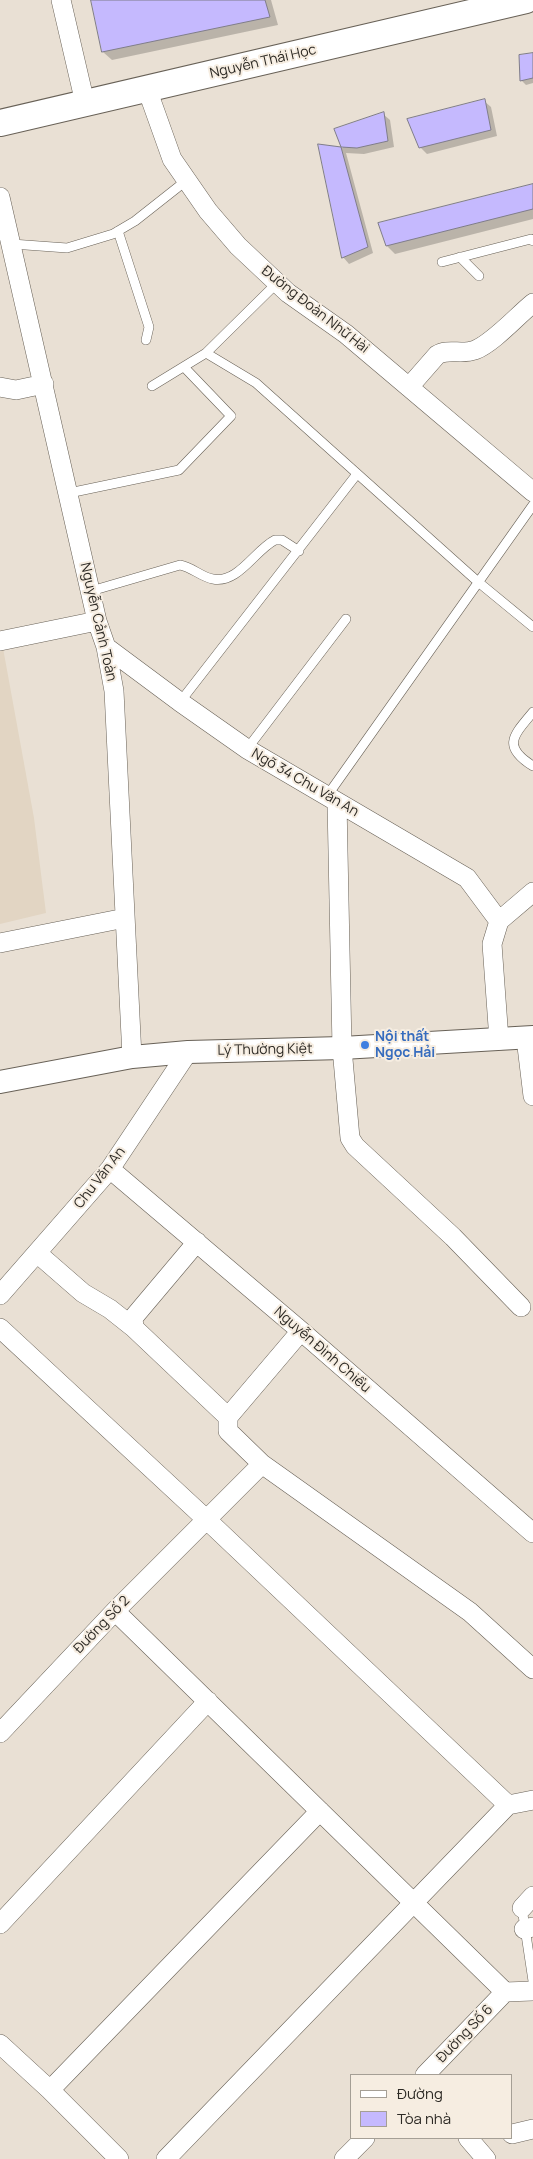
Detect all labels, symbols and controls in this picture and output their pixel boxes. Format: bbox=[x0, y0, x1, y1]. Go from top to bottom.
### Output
street label: Nguyễn Thái Học bbox=[208, 42, 318, 82]
street label: Đường Đoàn Nhữ Hài bbox=[258, 263, 372, 357]
street label: Nguyễn Cảnh Toàn bbox=[76, 561, 120, 683]
street label: Ngõ 34 Chu Văn An bbox=[248, 745, 362, 821]
place label: Nội thất Ngọc Hải bbox=[375, 1029, 435, 1062]
marker: Nội thất Ngọc Hải bbox=[359, 1039, 371, 1051]
street label: Lý Thường Kiệt bbox=[217, 1041, 313, 1059]
street label: Chu Văn An bbox=[71, 1144, 129, 1212]
street label: Nguyễn Đình Chiểu bbox=[270, 1303, 374, 1397]
street label: Đường Số 2 bbox=[71, 1593, 133, 1657]
street label: Đường Số 6 bbox=[433, 2002, 497, 2066]
legend bbox=[350, 2074, 513, 2139]
text: Đường bbox=[397, 2083, 443, 2104]
text: Tòa nhà bbox=[397, 2108, 451, 2129]

